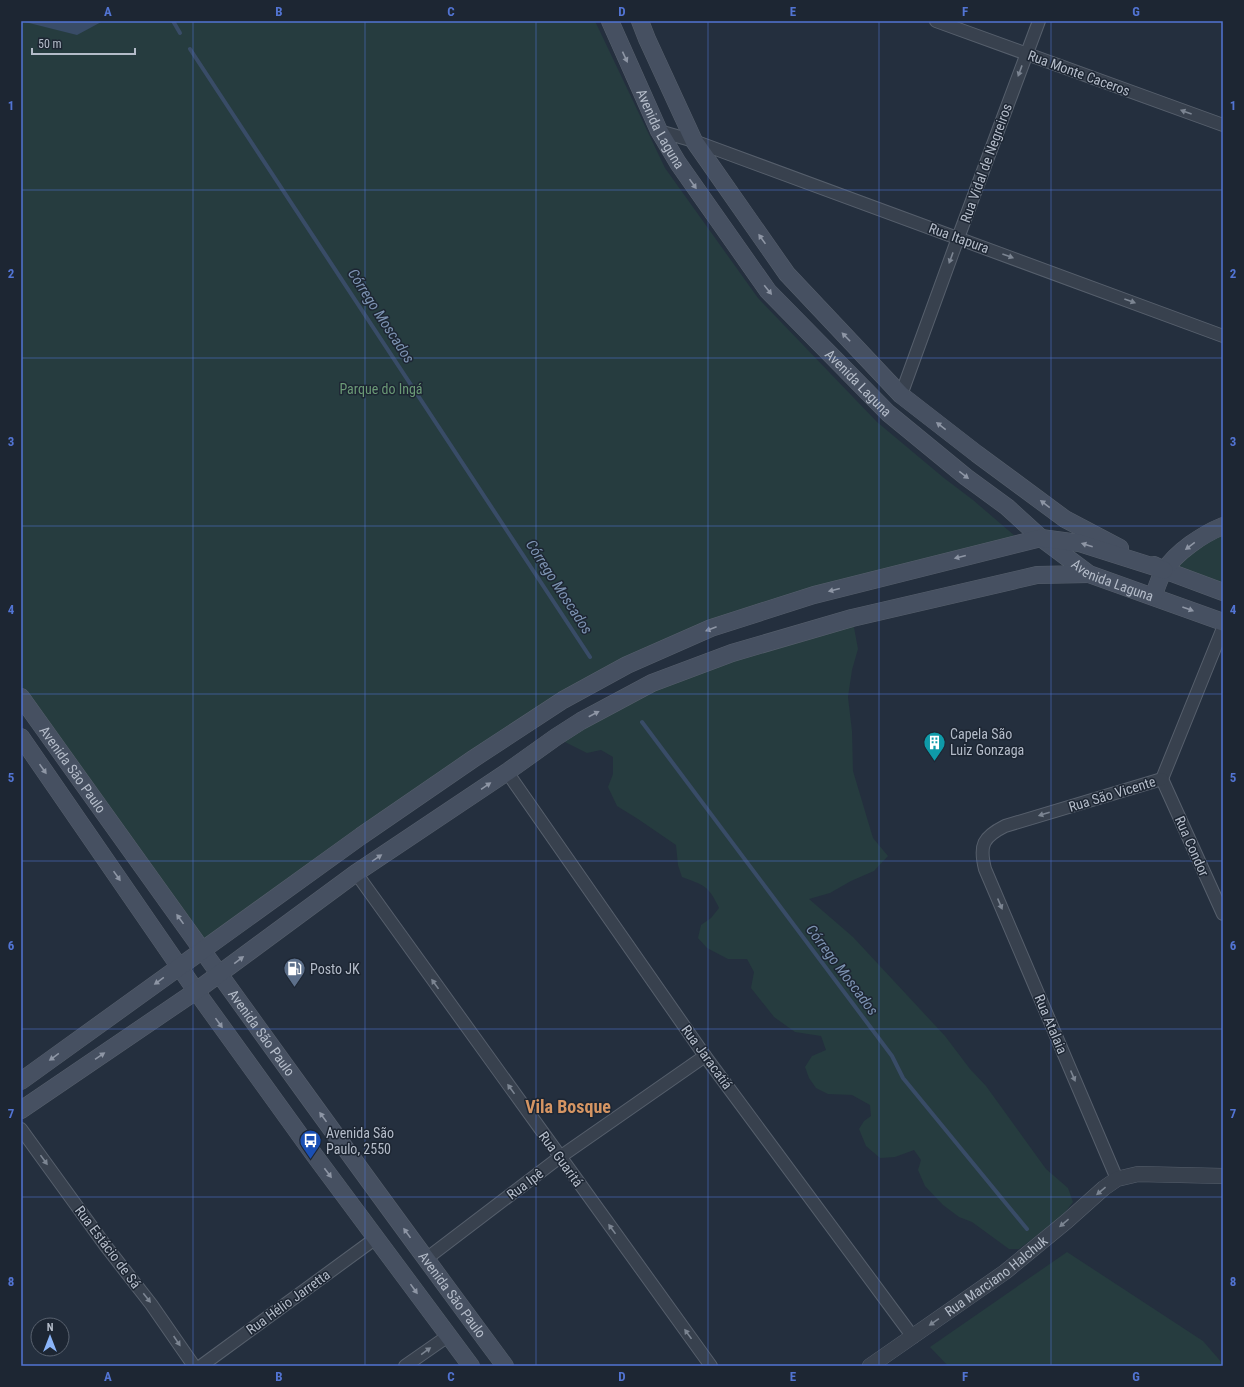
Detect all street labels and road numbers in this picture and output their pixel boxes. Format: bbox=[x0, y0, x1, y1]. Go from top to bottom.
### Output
street label: Rua Monte Caceros bbox=[1026, 47, 1132, 99]
street label: Avenida Laguna bbox=[633, 86, 688, 172]
street label: Rua Vidal de Negreiros bbox=[957, 101, 1015, 225]
street label: Rua Itapura bbox=[927, 220, 991, 256]
street label: Avenida Laguna bbox=[822, 346, 895, 420]
street label: Avenida Laguna bbox=[1068, 556, 1156, 604]
street label: Avenida São Paulo bbox=[36, 723, 109, 816]
street label: Rua São Vicente bbox=[1067, 773, 1158, 815]
street label: Rua Condor bbox=[1172, 813, 1212, 879]
street label: Avenida São Paulo bbox=[225, 986, 298, 1079]
street label: Rua Atalaia bbox=[1031, 992, 1071, 1056]
street label: Rua Jaracatiá bbox=[678, 1022, 736, 1092]
street label: Rua Guaritá bbox=[536, 1128, 586, 1190]
street label: Rua Ipê bbox=[504, 1165, 547, 1203]
street label: Rua Estácio de Sá bbox=[72, 1203, 144, 1291]
street label: Rua Marciano Halchuk bbox=[942, 1232, 1051, 1319]
street label: Avenida São Paulo bbox=[415, 1249, 489, 1341]
street label: Rua Hélio Jarretta bbox=[243, 1266, 333, 1338]

